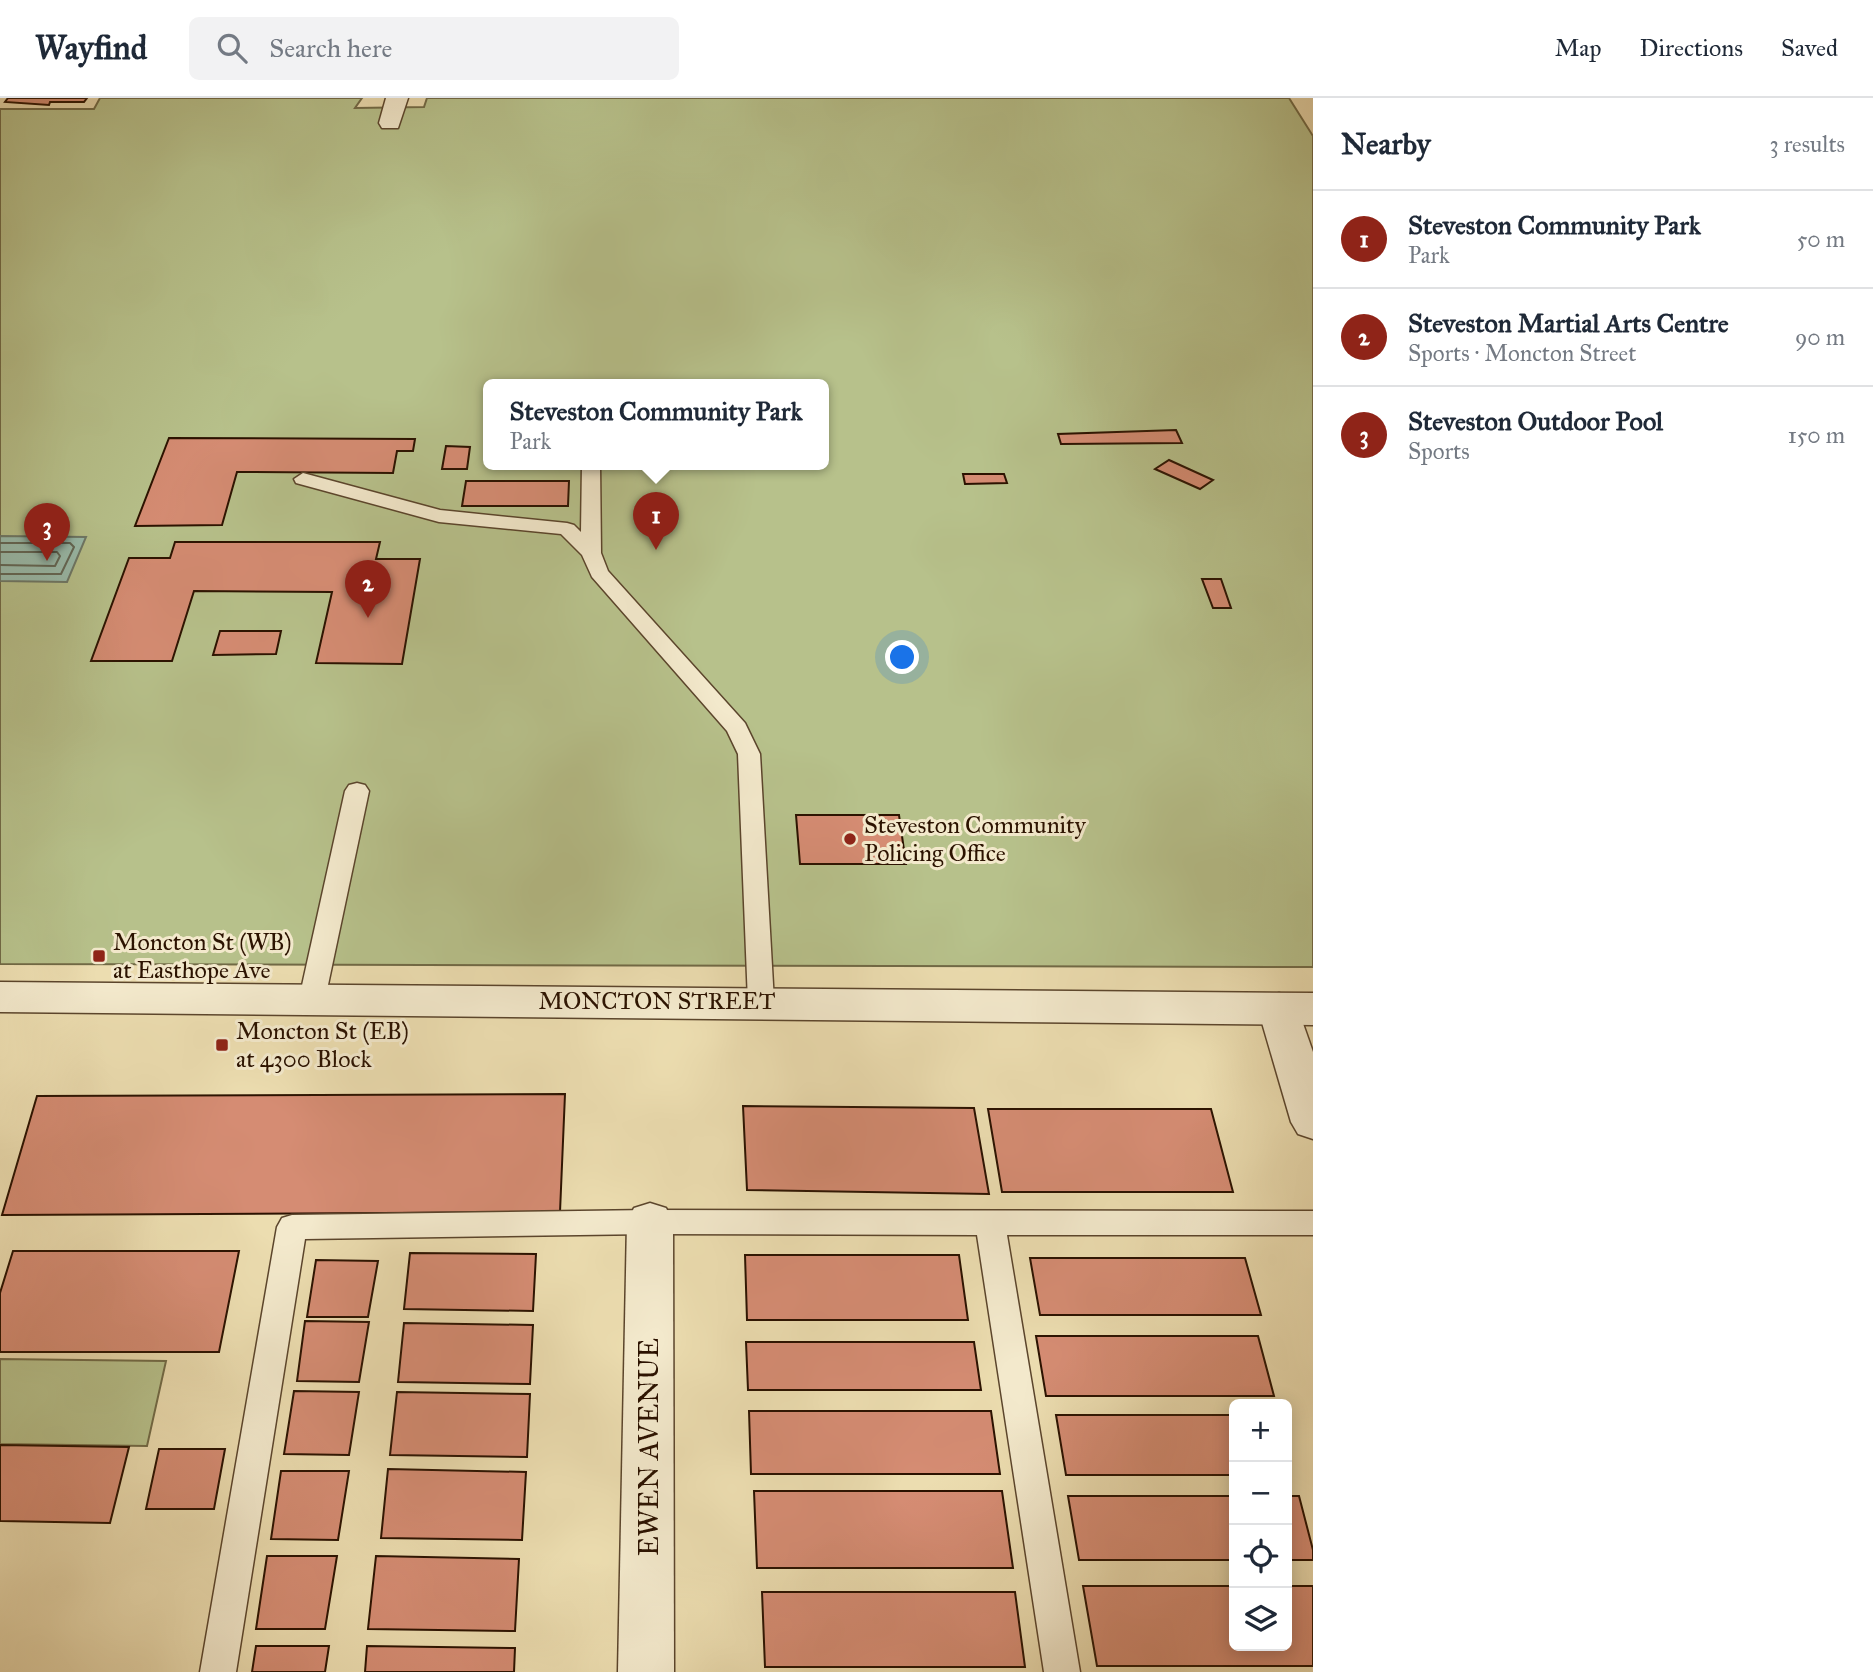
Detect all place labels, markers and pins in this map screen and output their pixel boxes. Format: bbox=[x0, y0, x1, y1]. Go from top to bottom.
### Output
pin: 1 bbox=[633, 492, 679, 550]
pin: 3 bbox=[24, 503, 70, 561]
pin: 2 bbox=[345, 560, 391, 618]
place label: Steveston Community Policing Office bbox=[864, 810, 1087, 868]
marker: Steveston Community Policing Office bbox=[842, 831, 858, 847]
place label: Moncton St (WB) at Easthope Ave bbox=[113, 927, 292, 985]
marker: Moncton St (WB) at Easthope Ave bbox=[91, 948, 107, 964]
place label: Moncton St (EB) at 4300 Block bbox=[236, 1016, 409, 1074]
marker: Moncton St (EB) at 4300 Block bbox=[214, 1037, 230, 1053]

